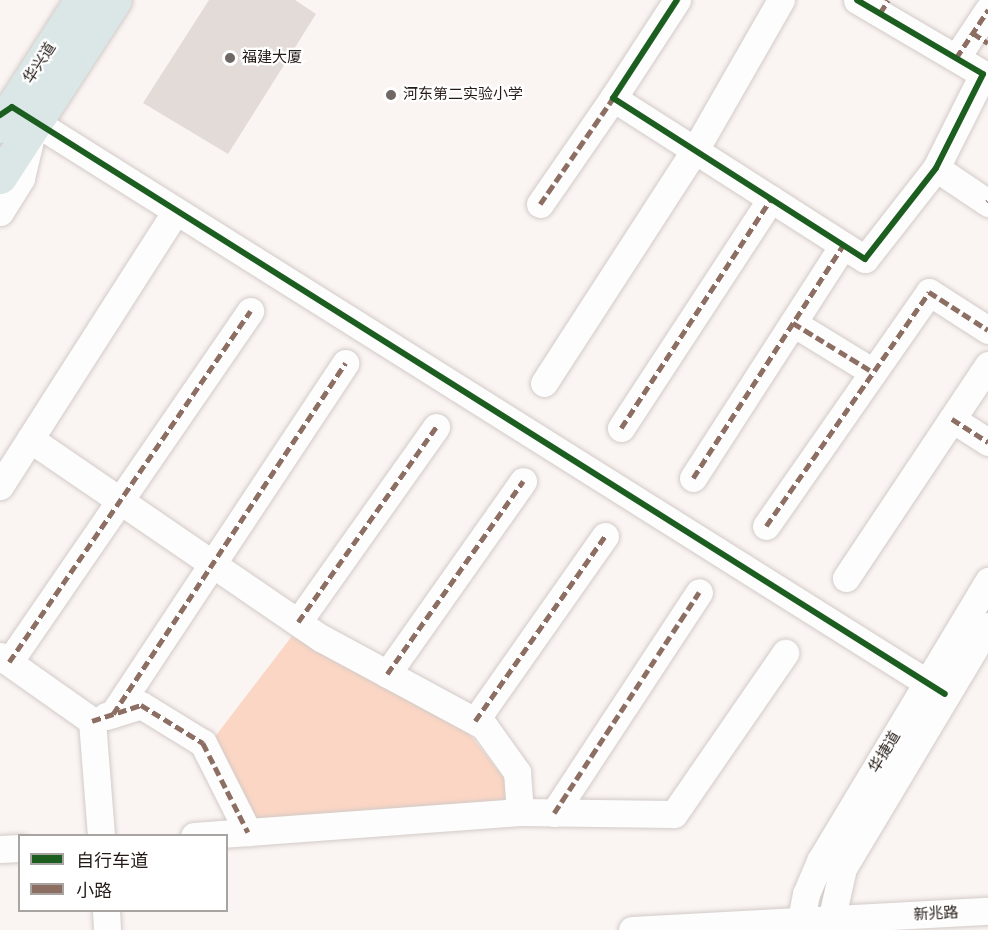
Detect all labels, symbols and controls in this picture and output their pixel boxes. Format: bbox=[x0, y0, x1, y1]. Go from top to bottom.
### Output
street label: 华兴道 bbox=[20, 39, 60, 87]
place label: 福建大厦 bbox=[242, 49, 302, 67]
marker: 福建大厦 bbox=[223, 51, 237, 65]
place label: 河东第二实验小学 bbox=[403, 86, 523, 104]
marker: 河东第二实验小学 bbox=[384, 88, 398, 102]
street label: 华捷道 bbox=[866, 728, 904, 776]
legend bbox=[18, 834, 228, 912]
text: 自行车道 bbox=[76, 850, 148, 872]
text: 小路 bbox=[76, 880, 112, 902]
street label: 新兆路 bbox=[913, 904, 959, 924]

